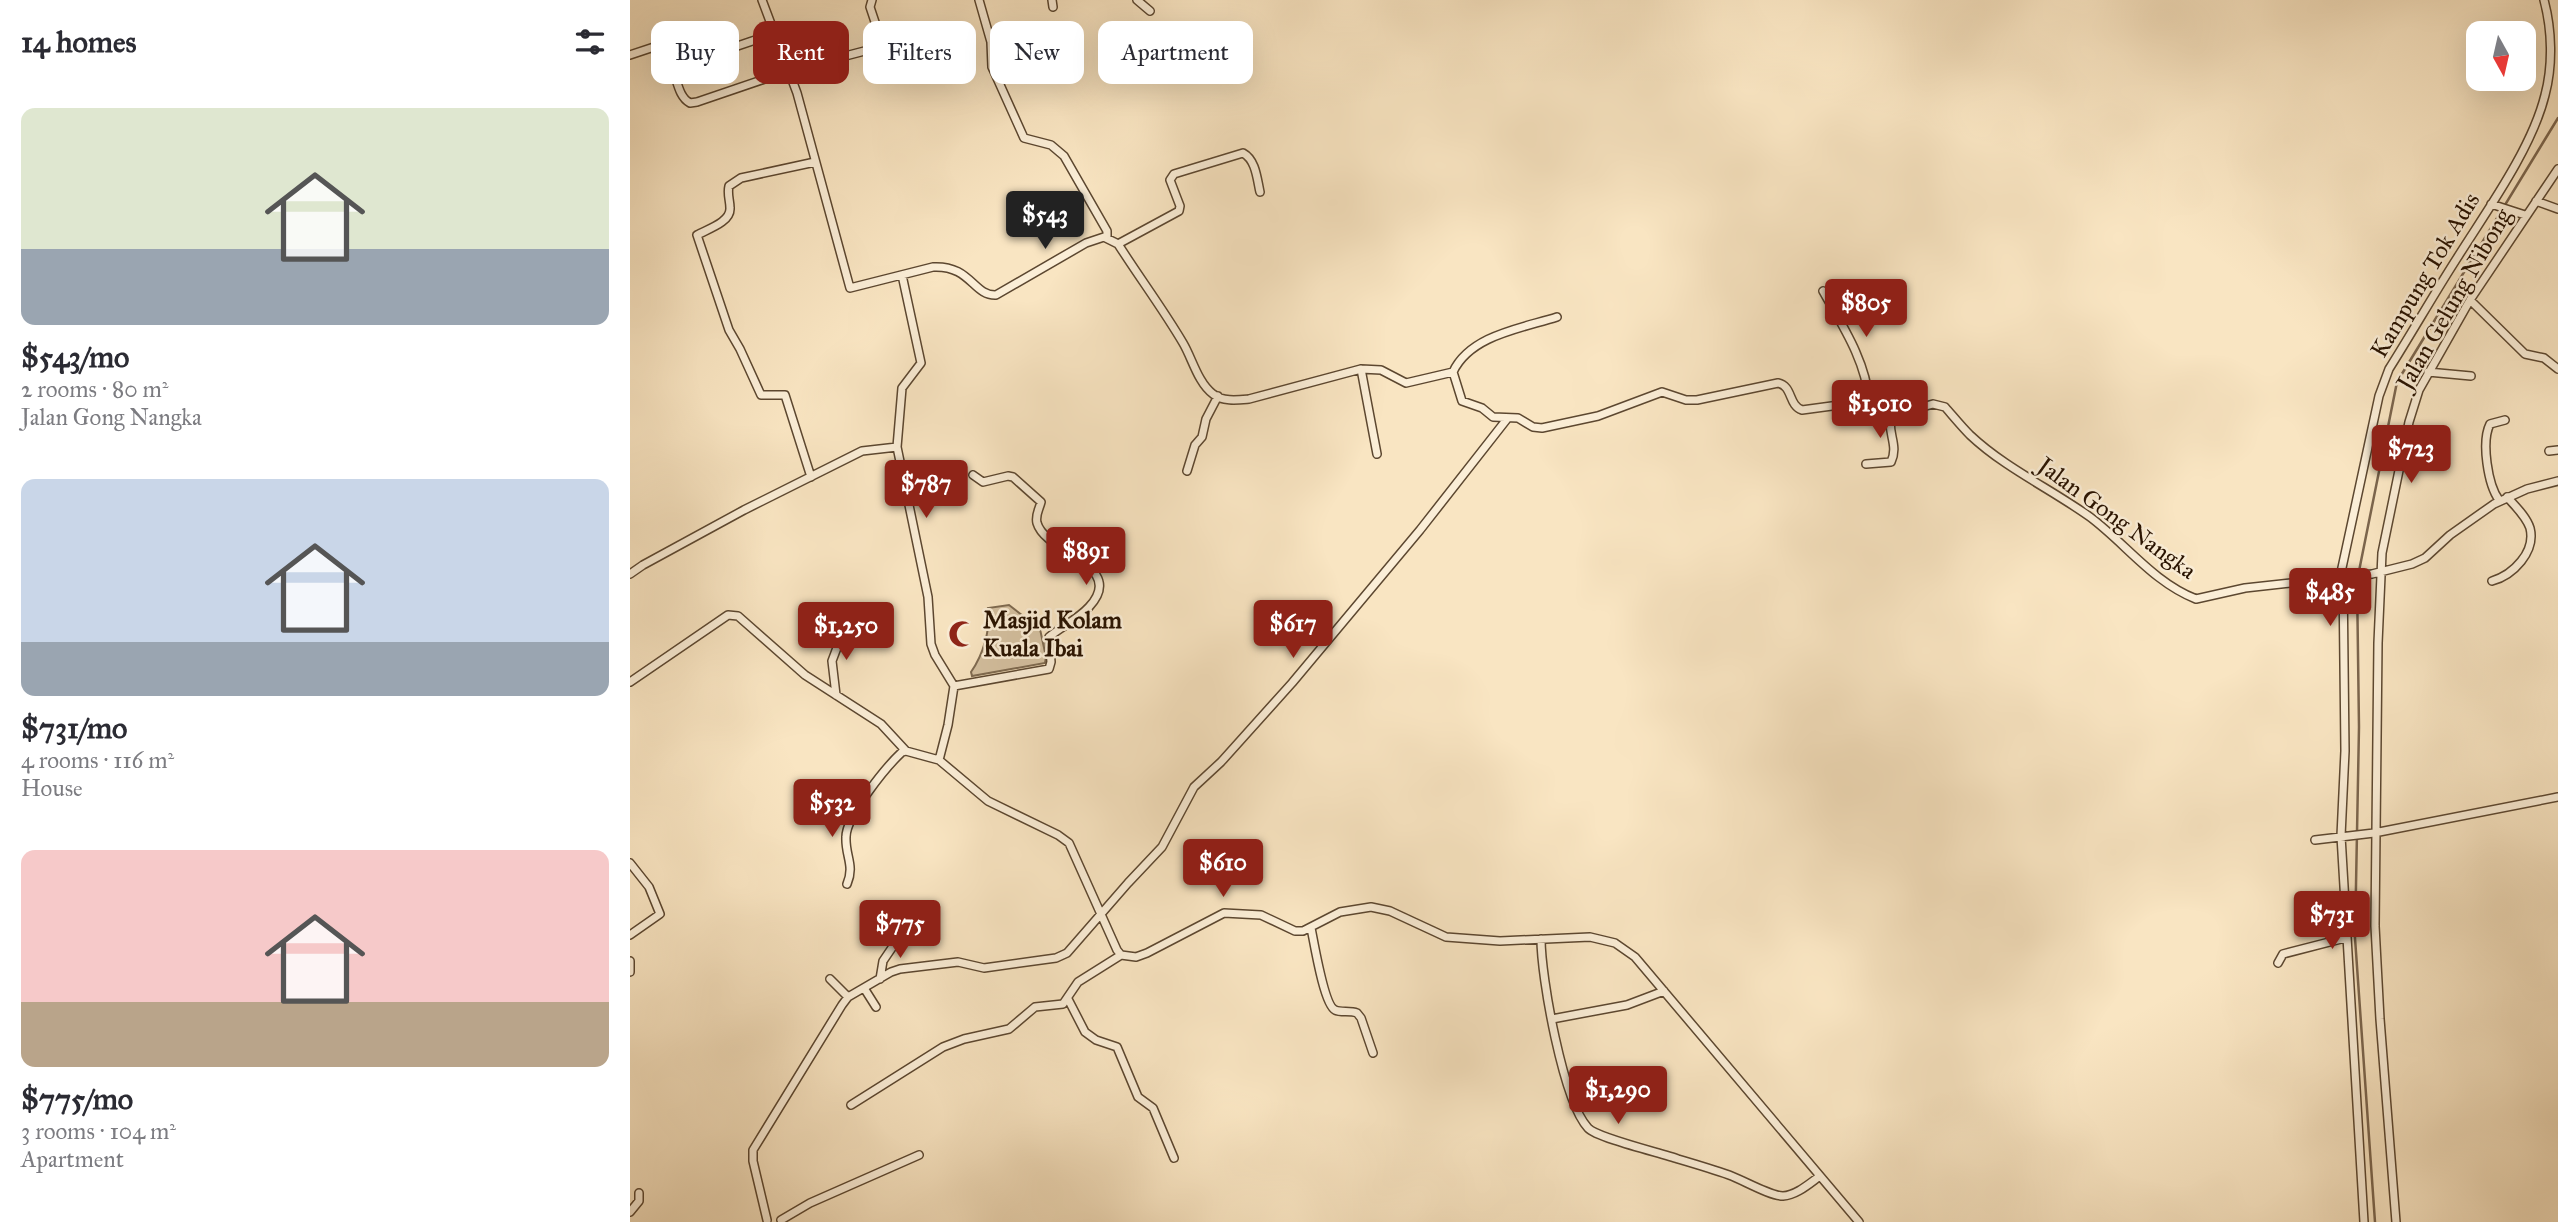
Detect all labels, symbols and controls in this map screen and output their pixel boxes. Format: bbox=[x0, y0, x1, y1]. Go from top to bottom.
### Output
chip: Buy bbox=[651, 21, 739, 84]
chip: Rent bbox=[753, 21, 849, 84]
chip: Filters bbox=[863, 21, 976, 84]
chip: New bbox=[990, 21, 1084, 84]
chip: Apartment bbox=[1098, 21, 1253, 84]
north arrow bbox=[2466, 21, 2536, 91]
map controls bbox=[2466, 21, 2536, 91]
icon: filters bbox=[571, 23, 609, 61]
text: 14 homes bbox=[21, 24, 136, 60]
icon: home bbox=[252, 154, 378, 280]
street label: Kampung Tok Adis bbox=[2364, 187, 2486, 363]
pin: $543 bbox=[1004, 191, 1086, 251]
text: $543 bbox=[1022, 200, 1068, 228]
street label: Jalan Gelung Nibong bbox=[2388, 202, 2519, 398]
pin: $805 bbox=[1825, 280, 1907, 339]
text: $805 bbox=[1841, 288, 1891, 316]
text: $543/mo bbox=[21, 339, 129, 375]
text: 2 rooms · 80 m² bbox=[21, 375, 168, 403]
pin: $1,010 bbox=[1823, 380, 1937, 440]
text: $1,010 bbox=[1848, 389, 1912, 417]
text: Jalan Gong Nangka bbox=[21, 403, 202, 431]
pin: $723 bbox=[2370, 426, 2452, 485]
text: $723 bbox=[2388, 434, 2434, 462]
street label: Jalan Gong Nangka bbox=[2029, 449, 2203, 586]
pin: $787 bbox=[885, 461, 967, 520]
text: $787 bbox=[901, 469, 951, 497]
icon: home bbox=[252, 525, 378, 651]
pin: $891 bbox=[1045, 528, 1127, 587]
text: $891 bbox=[1062, 536, 1110, 564]
pin: $485 bbox=[2289, 568, 2371, 628]
text: $485 bbox=[2305, 577, 2355, 605]
pin: $617 bbox=[1252, 600, 1334, 660]
pin: $1,250 bbox=[789, 602, 903, 662]
place label: Masjid Kolam Kuala Ibai bbox=[983, 605, 1123, 663]
text: $617 bbox=[1270, 609, 1316, 637]
text: $1,250 bbox=[814, 611, 878, 639]
mosque icon: Masjid Kolam Kuala Ibai bbox=[947, 619, 977, 649]
text: $731/mo bbox=[21, 710, 127, 746]
text: 4 rooms · 116 m² bbox=[21, 746, 174, 774]
text: House bbox=[21, 774, 83, 802]
pin: $532 bbox=[791, 780, 873, 839]
text: $532 bbox=[809, 788, 855, 816]
pin: $610 bbox=[1182, 839, 1264, 899]
text: $610 bbox=[1199, 848, 1247, 876]
pin: $731 bbox=[2291, 892, 2373, 951]
icon: home bbox=[252, 896, 378, 1022]
pin: $775 bbox=[859, 900, 941, 960]
text: $731 bbox=[2310, 900, 2354, 928]
text: $775 bbox=[875, 909, 925, 937]
pin: $1,290 bbox=[1561, 1066, 1675, 1126]
text: $1,290 bbox=[1585, 1075, 1651, 1103]
text: $775/mo bbox=[21, 1081, 133, 1117]
text: 3 rooms · 104 m² bbox=[21, 1117, 176, 1145]
text: Apartment bbox=[21, 1145, 124, 1173]

